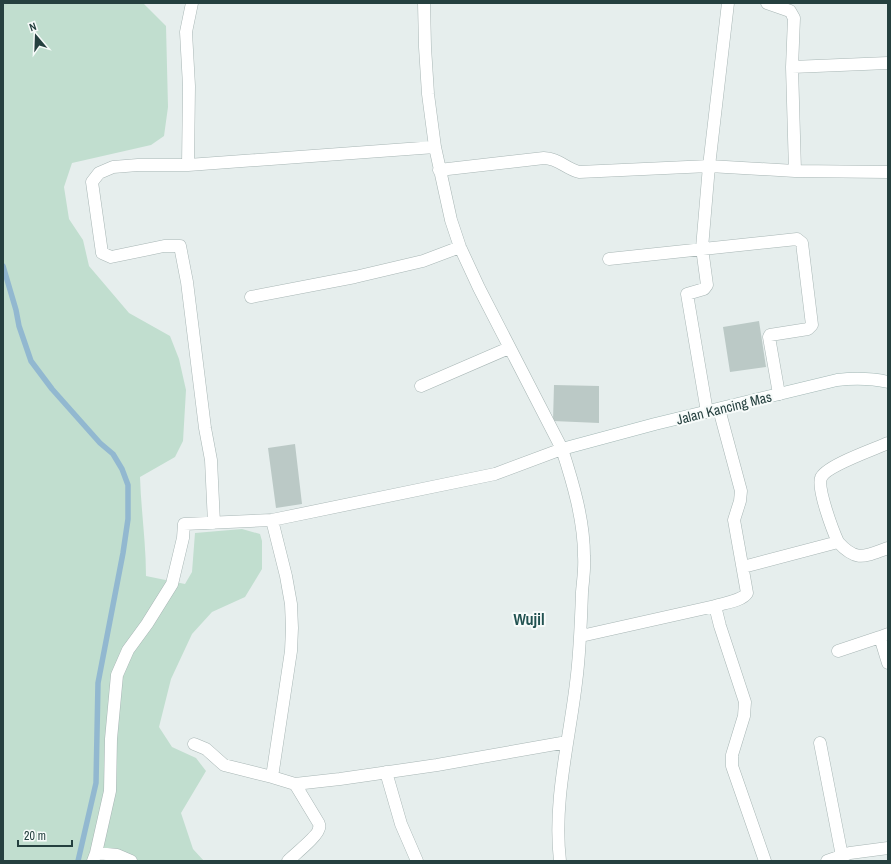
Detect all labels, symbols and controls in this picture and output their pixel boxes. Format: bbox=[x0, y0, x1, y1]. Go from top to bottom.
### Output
north arrow bbox=[16, 16, 56, 56]
text: N bbox=[27, 19, 38, 34]
street label: Jalan Kancing Mas bbox=[674, 387, 774, 429]
district label: Wujil bbox=[513, 608, 545, 630]
scale bar bbox=[18, 822, 72, 848]
text: 20 m bbox=[24, 828, 46, 844]

